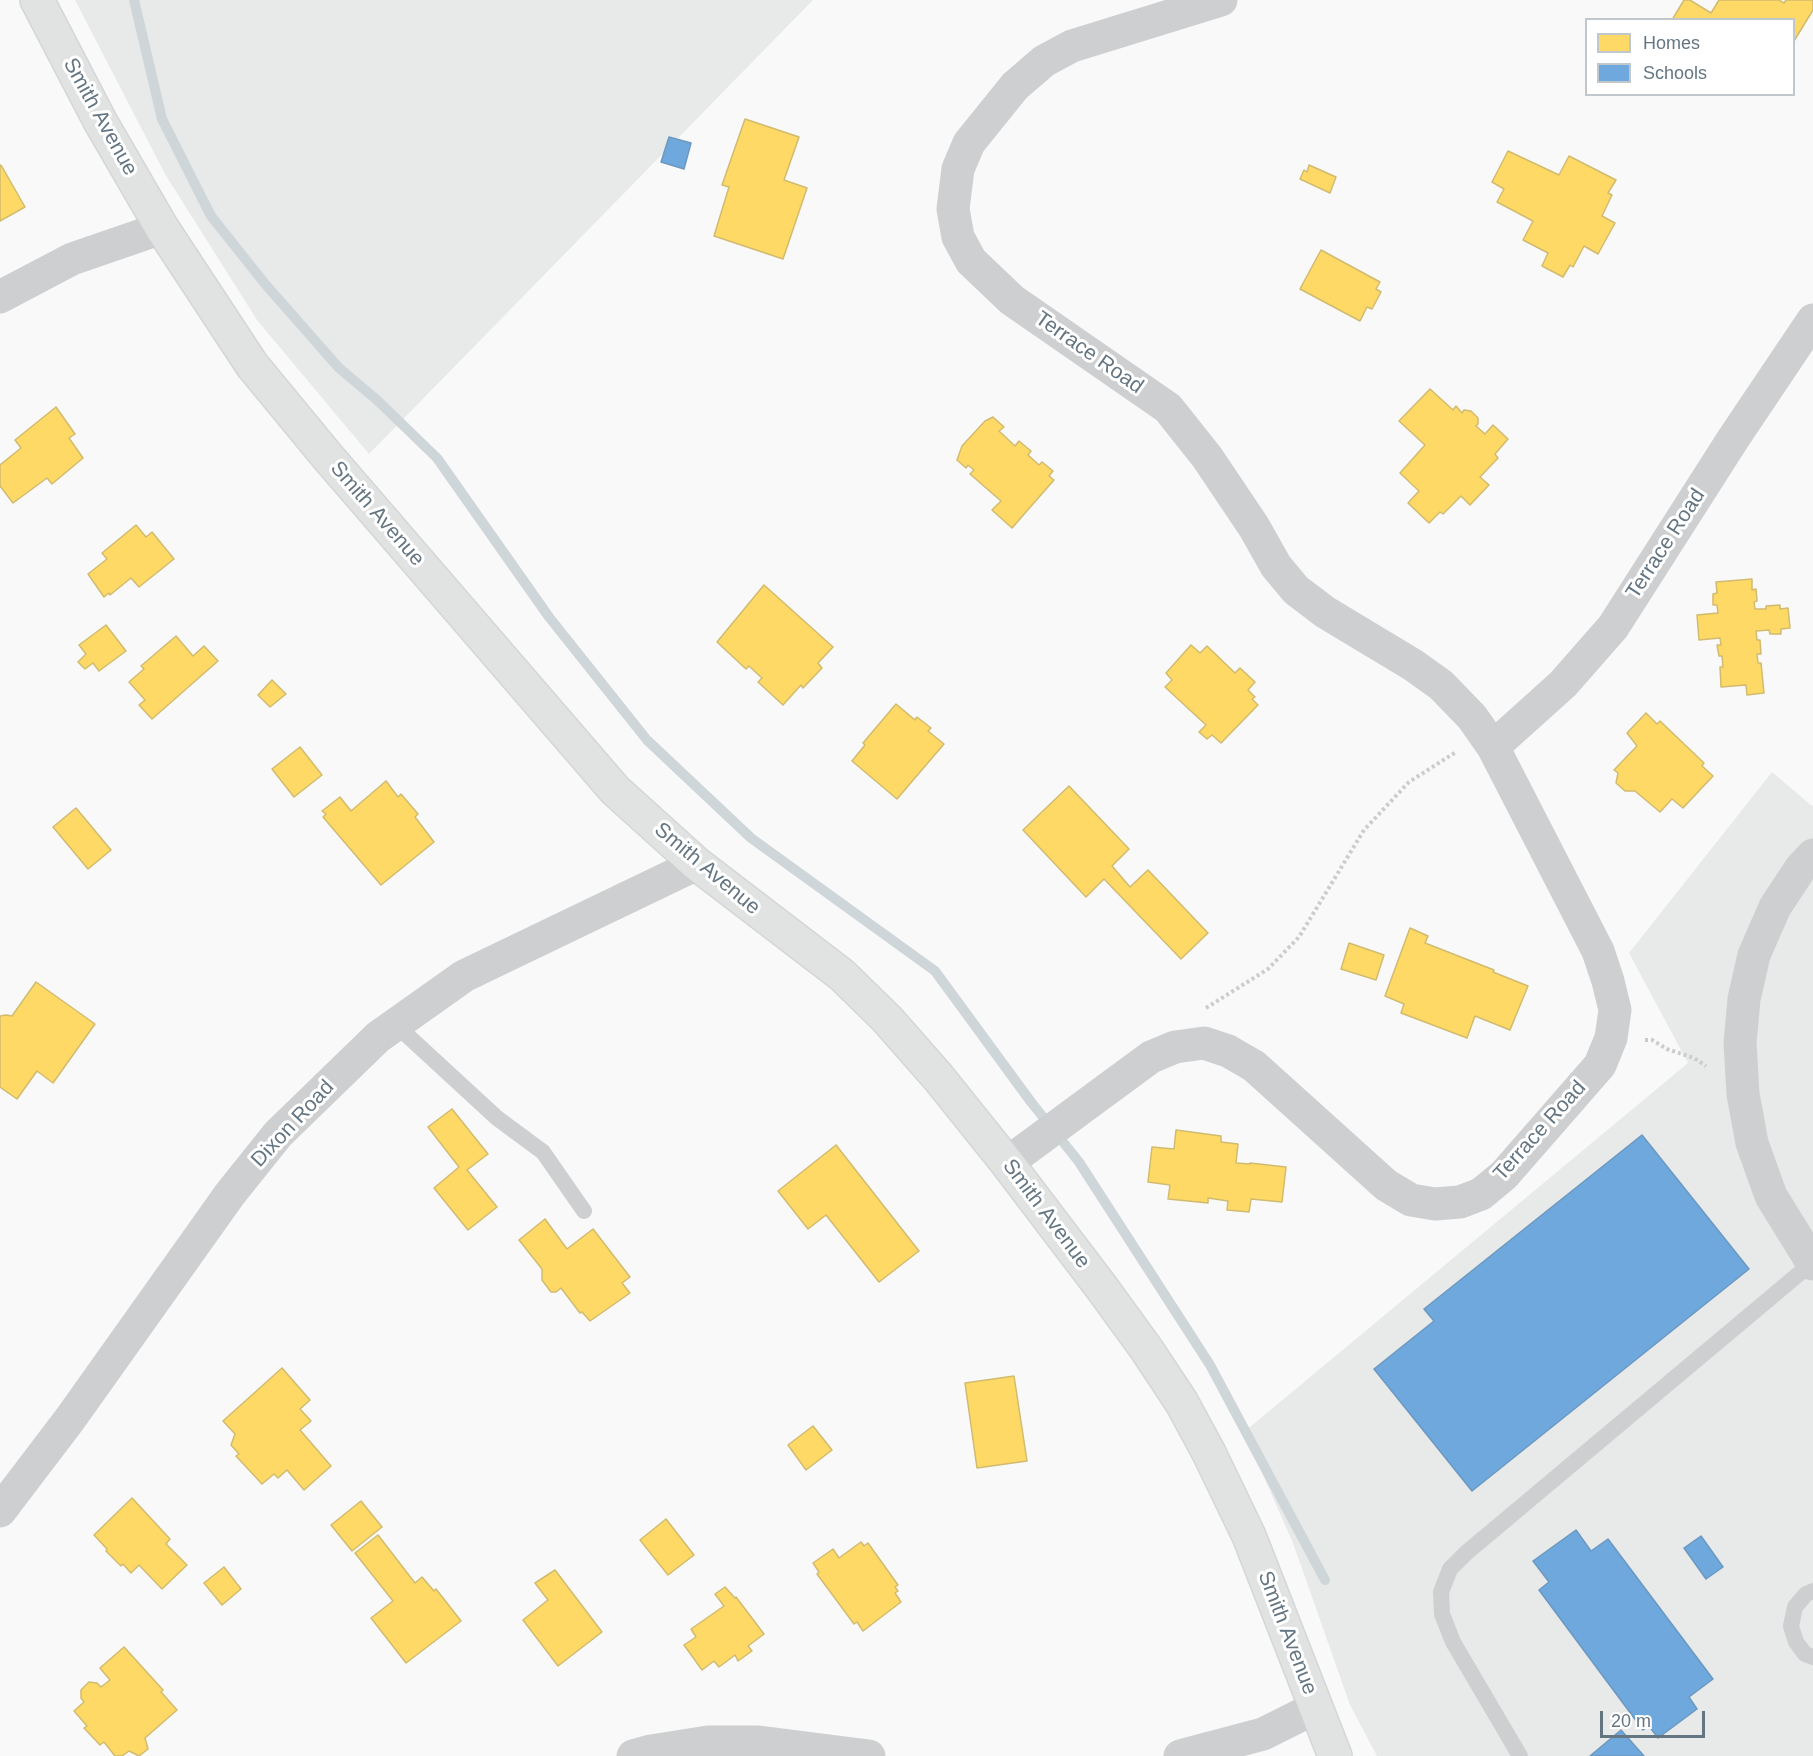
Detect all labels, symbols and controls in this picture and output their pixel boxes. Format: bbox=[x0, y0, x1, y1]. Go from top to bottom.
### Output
legend bbox=[1585, 18, 1795, 96]
text: Homes bbox=[1643, 33, 1700, 53]
street label: Smith Avenue bbox=[57, 54, 143, 180]
text: Schools bbox=[1643, 63, 1707, 83]
street label: Terrace Road bbox=[1030, 307, 1148, 399]
street label: Smith Avenue bbox=[325, 457, 429, 571]
street label: Terrace Road bbox=[1621, 484, 1711, 604]
street label: Smith Avenue bbox=[649, 817, 765, 921]
street label: Dixon Road bbox=[246, 1075, 340, 1173]
street label: Terrace Road bbox=[1488, 1076, 1592, 1186]
street label: Smith Avenue bbox=[997, 1154, 1095, 1274]
street label: Smith Avenue bbox=[1252, 1568, 1322, 1698]
scale bar bbox=[1603, 1699, 1708, 1737]
text: 20 m bbox=[1611, 1711, 1651, 1731]

